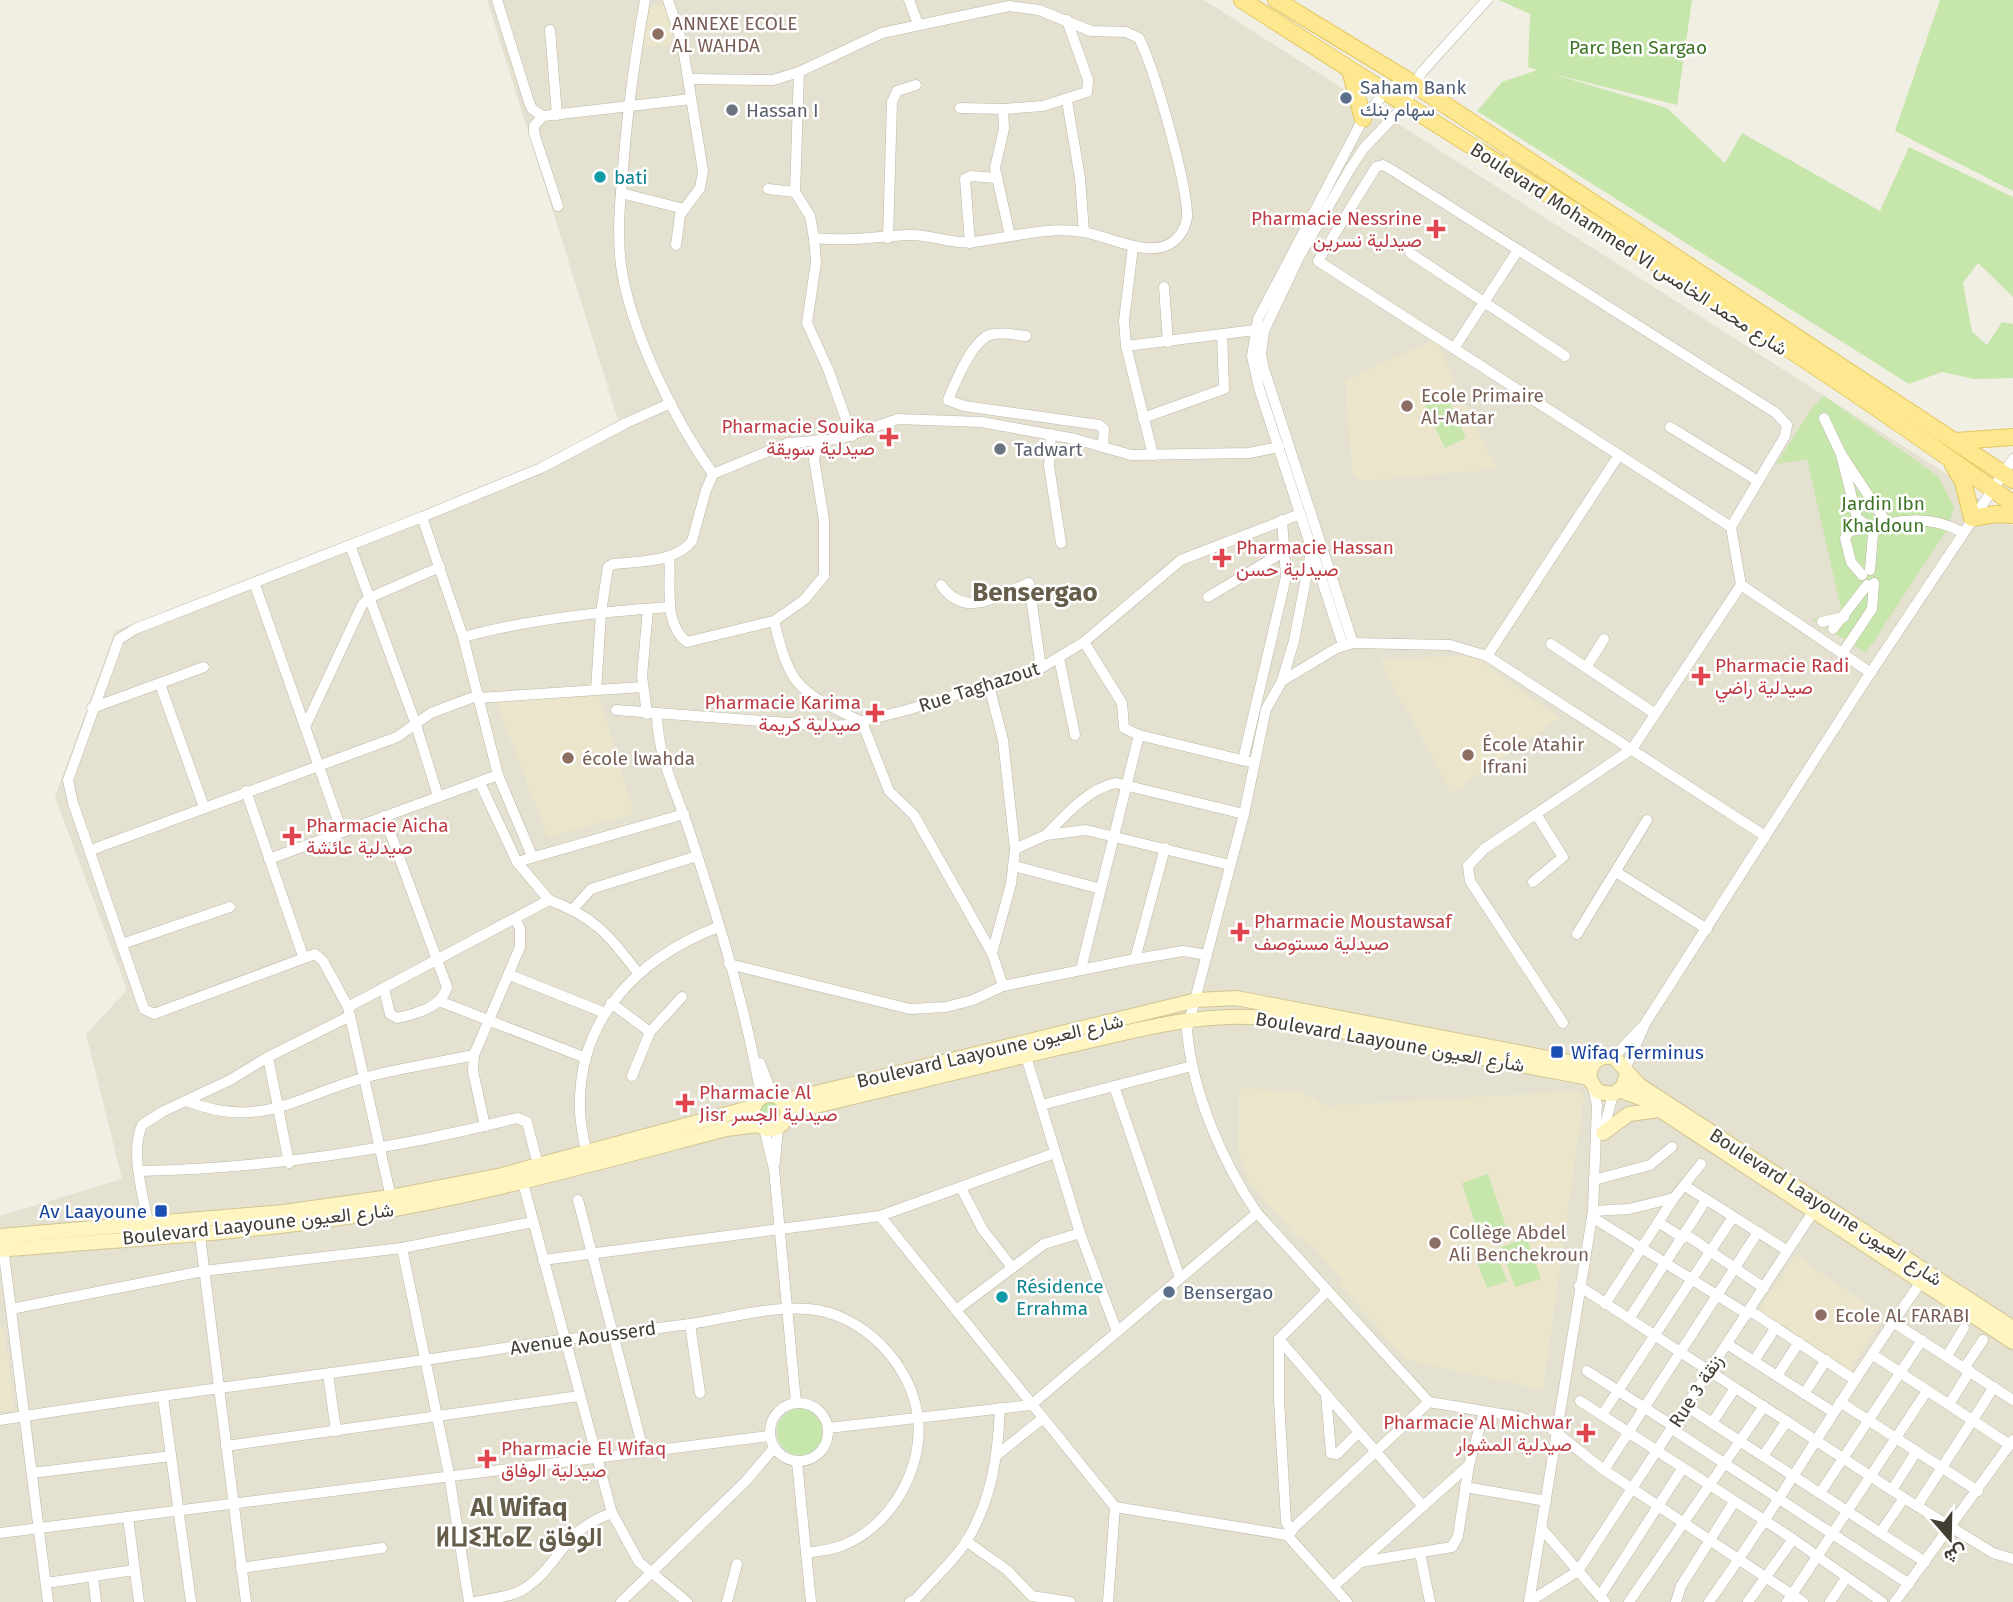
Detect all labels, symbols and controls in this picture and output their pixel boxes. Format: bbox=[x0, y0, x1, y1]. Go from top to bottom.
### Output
place label: ANNEXE ECOLE AL WAHDA bbox=[672, 12, 797, 57]
marker: ANNEXE ECOLE AL WAHDA bbox=[650, 26, 666, 42]
park label: Parc Ben Sargao bbox=[1569, 36, 1707, 59]
place label: Saham Bank سهام بنك bbox=[1360, 76, 1467, 122]
marker: Saham Bank سهام بنك bbox=[1338, 90, 1354, 106]
place label: Hassan I bbox=[746, 99, 819, 122]
marker: Hassan I bbox=[724, 102, 740, 118]
street label: Boulevard Mohammed VI شارع محمد الخامس bbox=[1465, 138, 1792, 361]
place label: bati bbox=[614, 166, 648, 189]
marker: bati bbox=[592, 169, 608, 185]
place label: Pharmacie Nessrine صيدلية نسرين bbox=[1251, 207, 1422, 252]
marker: Pharmacie Nessrine صيدلية نسرين bbox=[1428, 221, 1444, 237]
place label: Ecole Primaire Al-Matar bbox=[1421, 384, 1544, 429]
marker: Ecole Primaire Al-Matar bbox=[1399, 398, 1415, 414]
place label: Pharmacie Souika صيدلية سويقة bbox=[721, 415, 875, 460]
marker: Pharmacie Souika صيدلية سويقة bbox=[881, 429, 897, 445]
place label: Tadwart bbox=[1014, 438, 1083, 461]
marker: Tadwart bbox=[992, 441, 1008, 457]
park label: Jardin Ibn Khaldoun bbox=[1841, 492, 1925, 537]
place label: Pharmacie Hassan صيدلية حسن bbox=[1236, 536, 1394, 581]
marker: Pharmacie Hassan صيدلية حسن bbox=[1214, 550, 1230, 566]
district label: Bensergao bbox=[972, 577, 1098, 608]
place label: Pharmacie Radi صيدلية راضي bbox=[1715, 654, 1849, 703]
street label: Rue Taghazout bbox=[916, 657, 1042, 717]
marker: Pharmacie Radi صيدلية راضي bbox=[1693, 668, 1709, 684]
place label: Pharmacie Karima صيدلية كريمة bbox=[704, 691, 861, 736]
marker: Pharmacie Karima صيدلية كريمة bbox=[867, 705, 883, 721]
place label: École Atahir Ifrani bbox=[1482, 733, 1585, 778]
place label: école lwahda bbox=[582, 747, 695, 770]
marker: École Atahir Ifrani bbox=[1460, 747, 1476, 763]
marker: école lwahda bbox=[560, 750, 576, 766]
place label: Pharmacie Aicha صيدلية عائشة bbox=[306, 814, 449, 859]
marker: Pharmacie Aicha صيدلية عائشة bbox=[284, 828, 300, 844]
place label: Pharmacie Moustawsaf صيدلية مستوصف bbox=[1254, 910, 1453, 955]
marker: Pharmacie Moustawsaf صيدلية مستوصف bbox=[1232, 924, 1248, 940]
street label: Boulevard Laayoune شأرع العيون bbox=[1254, 1007, 1526, 1078]
street label: Boulevard Laayoune شارع العيون bbox=[855, 1009, 1126, 1094]
place label: Wifaq Terminus bbox=[1571, 1041, 1704, 1064]
marker: Wifaq Terminus bbox=[1549, 1044, 1565, 1060]
place label: Pharmacie Al Jisr صيدلية الجسر bbox=[699, 1081, 838, 1126]
marker: Pharmacie Al Jisr صيدلية الجسر bbox=[677, 1095, 693, 1111]
street label: Boulevard Laayoune شارع العيون bbox=[1705, 1123, 1947, 1292]
street label: Boulevard Laayoune شارع العيون bbox=[121, 1198, 395, 1251]
place label: Av Laayoune bbox=[39, 1200, 147, 1223]
marker: Av Laayoune bbox=[153, 1203, 169, 1219]
place label: Collège Abdel Ali Benchekroun bbox=[1449, 1221, 1589, 1266]
marker: Collège Abdel Ali Benchekroun bbox=[1427, 1235, 1443, 1251]
place label: Résidence Errahma bbox=[1016, 1275, 1104, 1320]
place label: Bensergao bbox=[1183, 1281, 1273, 1304]
marker: Bensergao bbox=[1161, 1284, 1177, 1300]
marker: Résidence Errahma bbox=[994, 1289, 1010, 1305]
place label: Ecole AL FARABI bbox=[1835, 1304, 1970, 1327]
marker: Ecole AL FARABI bbox=[1813, 1307, 1829, 1323]
street label: Avenue Aousserd bbox=[509, 1316, 657, 1360]
street label: Rue 3 زنقة bbox=[1664, 1350, 1728, 1432]
place label: Pharmacie Al Michwar صيدلية المشوار bbox=[1383, 1411, 1573, 1456]
marker: Pharmacie Al Michwar صيدلية المشوار bbox=[1578, 1425, 1594, 1441]
place label: Pharmacie El Wifaq صيدلية الوفاق bbox=[501, 1437, 666, 1482]
marker: Pharmacie El Wifaq صيدلية الوفاق bbox=[479, 1451, 495, 1467]
district label: Al Wifaq ⵍⵡⵉⴼⴰⵇ الوفاق bbox=[435, 1492, 603, 1553]
north arrow bbox=[1915, 1504, 1985, 1574]
text: ش bbox=[1941, 1540, 1970, 1569]

